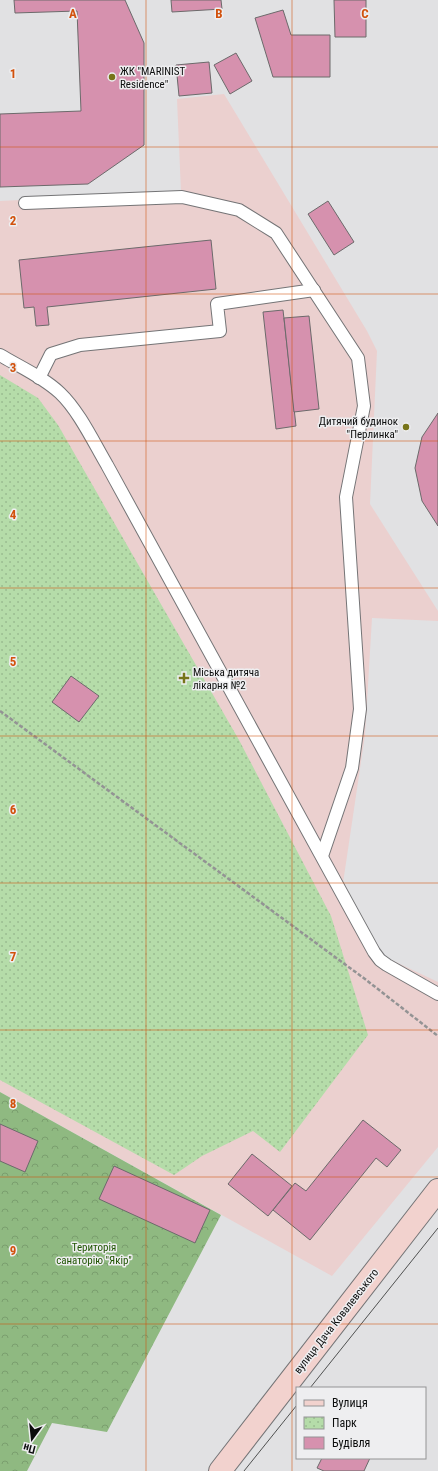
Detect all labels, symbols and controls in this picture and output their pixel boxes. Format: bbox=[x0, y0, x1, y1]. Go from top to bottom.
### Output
text: A bbox=[69, 6, 77, 21]
text: B bbox=[215, 6, 223, 21]
text: C bbox=[361, 6, 369, 21]
place label: ЖК "MARINIST Residence" bbox=[120, 65, 186, 91]
text: 1 bbox=[10, 66, 16, 81]
marker: ЖК "MARINIST Residence" bbox=[107, 72, 117, 82]
text: 2 bbox=[10, 213, 17, 228]
text: 3 bbox=[10, 360, 16, 375]
place label: Дитячий будинок "Перлинка" bbox=[319, 415, 399, 441]
marker: Дитячий будинок "Перлинка" bbox=[401, 422, 411, 432]
text: 4 bbox=[10, 507, 17, 522]
text: 5 bbox=[10, 654, 17, 669]
place label: Міська дитяча лікарня №2 bbox=[193, 666, 259, 692]
marker: Міська дитяча лікарня №2 bbox=[178, 672, 190, 684]
text: 6 bbox=[10, 802, 17, 817]
text: 7 bbox=[10, 949, 17, 964]
text: 8 bbox=[10, 1096, 16, 1111]
park label: Територія санаторію "Якір" bbox=[56, 1241, 132, 1267]
text: 9 bbox=[10, 1243, 16, 1258]
street label: вулиця Дача Ковалевського bbox=[291, 1266, 382, 1376]
legend bbox=[296, 1387, 426, 1459]
text: Вулиця bbox=[332, 1396, 368, 1410]
text: Парк bbox=[332, 1416, 357, 1430]
north arrow bbox=[12, 1419, 52, 1459]
text: Будівля bbox=[332, 1436, 370, 1450]
text: Пн bbox=[22, 1440, 37, 1456]

